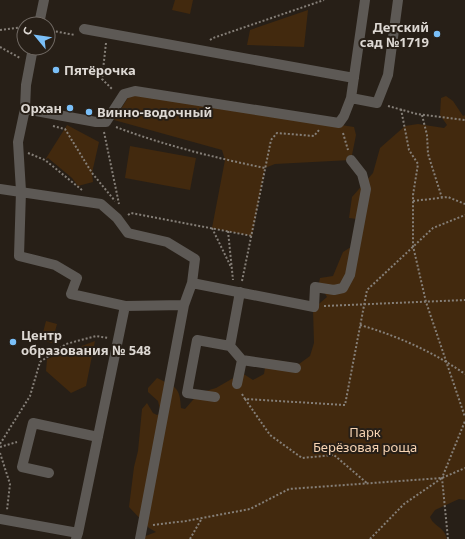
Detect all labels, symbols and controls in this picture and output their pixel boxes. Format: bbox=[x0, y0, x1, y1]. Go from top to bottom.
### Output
north arrow bbox=[16, 16, 56, 56]
place label: Детский сад №1719 bbox=[360, 18, 429, 51]
text: С bbox=[19, 24, 35, 38]
marker: Детский сад №1719 bbox=[432, 29, 442, 39]
place label: Пятёрочка bbox=[64, 61, 136, 79]
marker: Пятёрочка bbox=[51, 65, 61, 75]
place label: Орхан bbox=[20, 99, 62, 117]
marker: Орхан bbox=[65, 103, 75, 113]
place label: Винно-водочный bbox=[97, 103, 212, 121]
marker: Винно-водочный bbox=[84, 107, 94, 117]
place label: Центр образования № 548 bbox=[21, 326, 151, 359]
marker: Центр образования № 548 bbox=[8, 337, 18, 347]
park label: Парк Берёзовая роща bbox=[313, 423, 417, 456]

